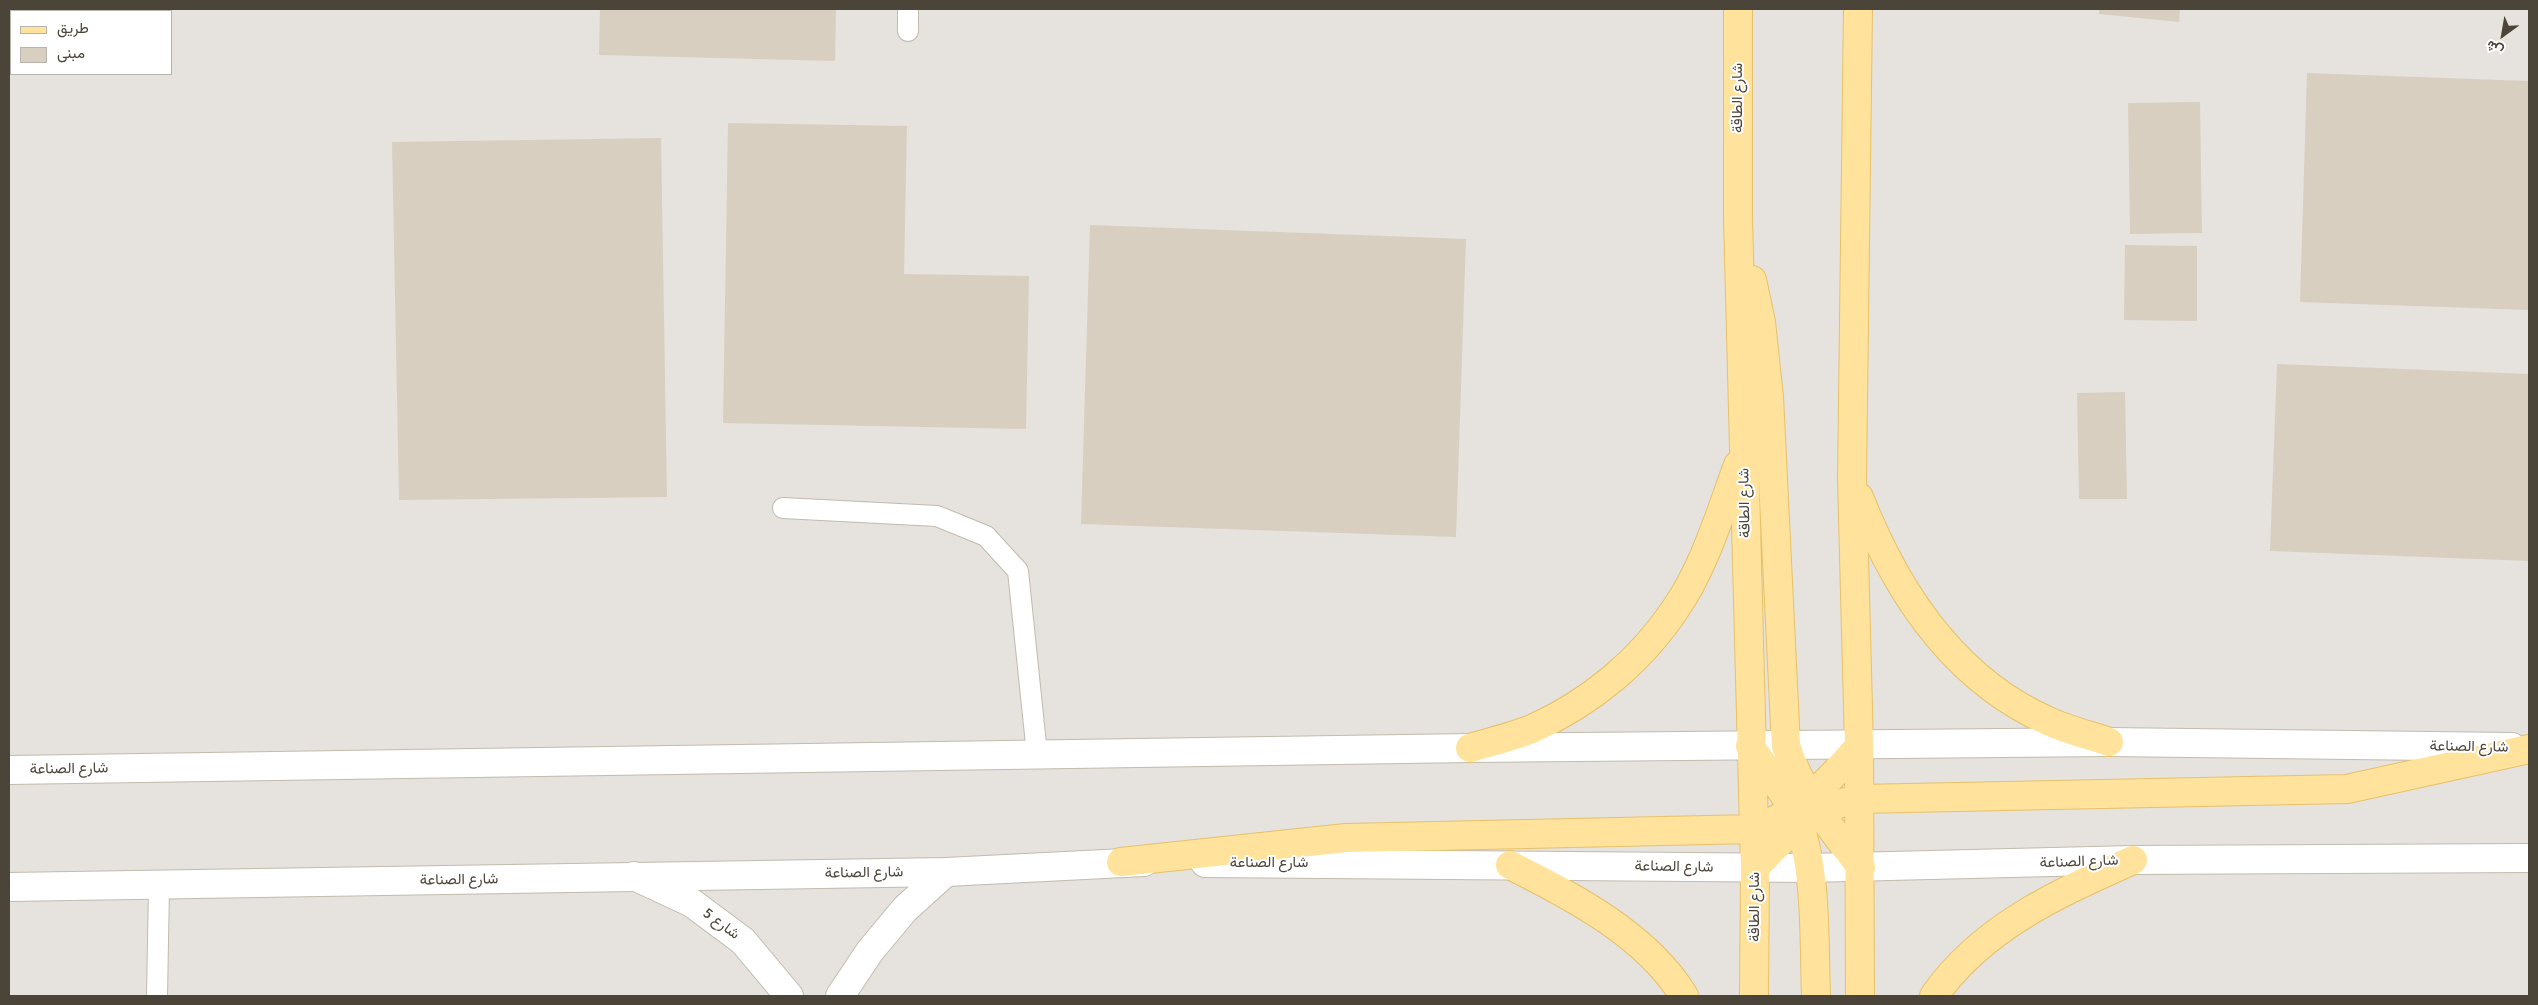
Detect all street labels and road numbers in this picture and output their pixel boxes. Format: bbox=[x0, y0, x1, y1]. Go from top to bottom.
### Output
street label: شارع الطاقة bbox=[1729, 63, 1747, 133]
street label: شارع الطاقة bbox=[1735, 468, 1755, 538]
street label: شارع الصناعة bbox=[2429, 737, 2509, 757]
street label: شارع الصناعة bbox=[29, 759, 109, 779]
street label: شارع الصناعة bbox=[2039, 852, 2119, 872]
street label: شارع الصناعة bbox=[1230, 854, 1308, 872]
street label: شارع الصناعة bbox=[1634, 857, 1714, 877]
street label: شارع الصناعة bbox=[824, 863, 904, 883]
street label: شارع الصناعة bbox=[419, 870, 499, 890]
street label: شارع الطاقة bbox=[1746, 872, 1764, 942]
street label: شارع 5 bbox=[699, 904, 743, 944]

